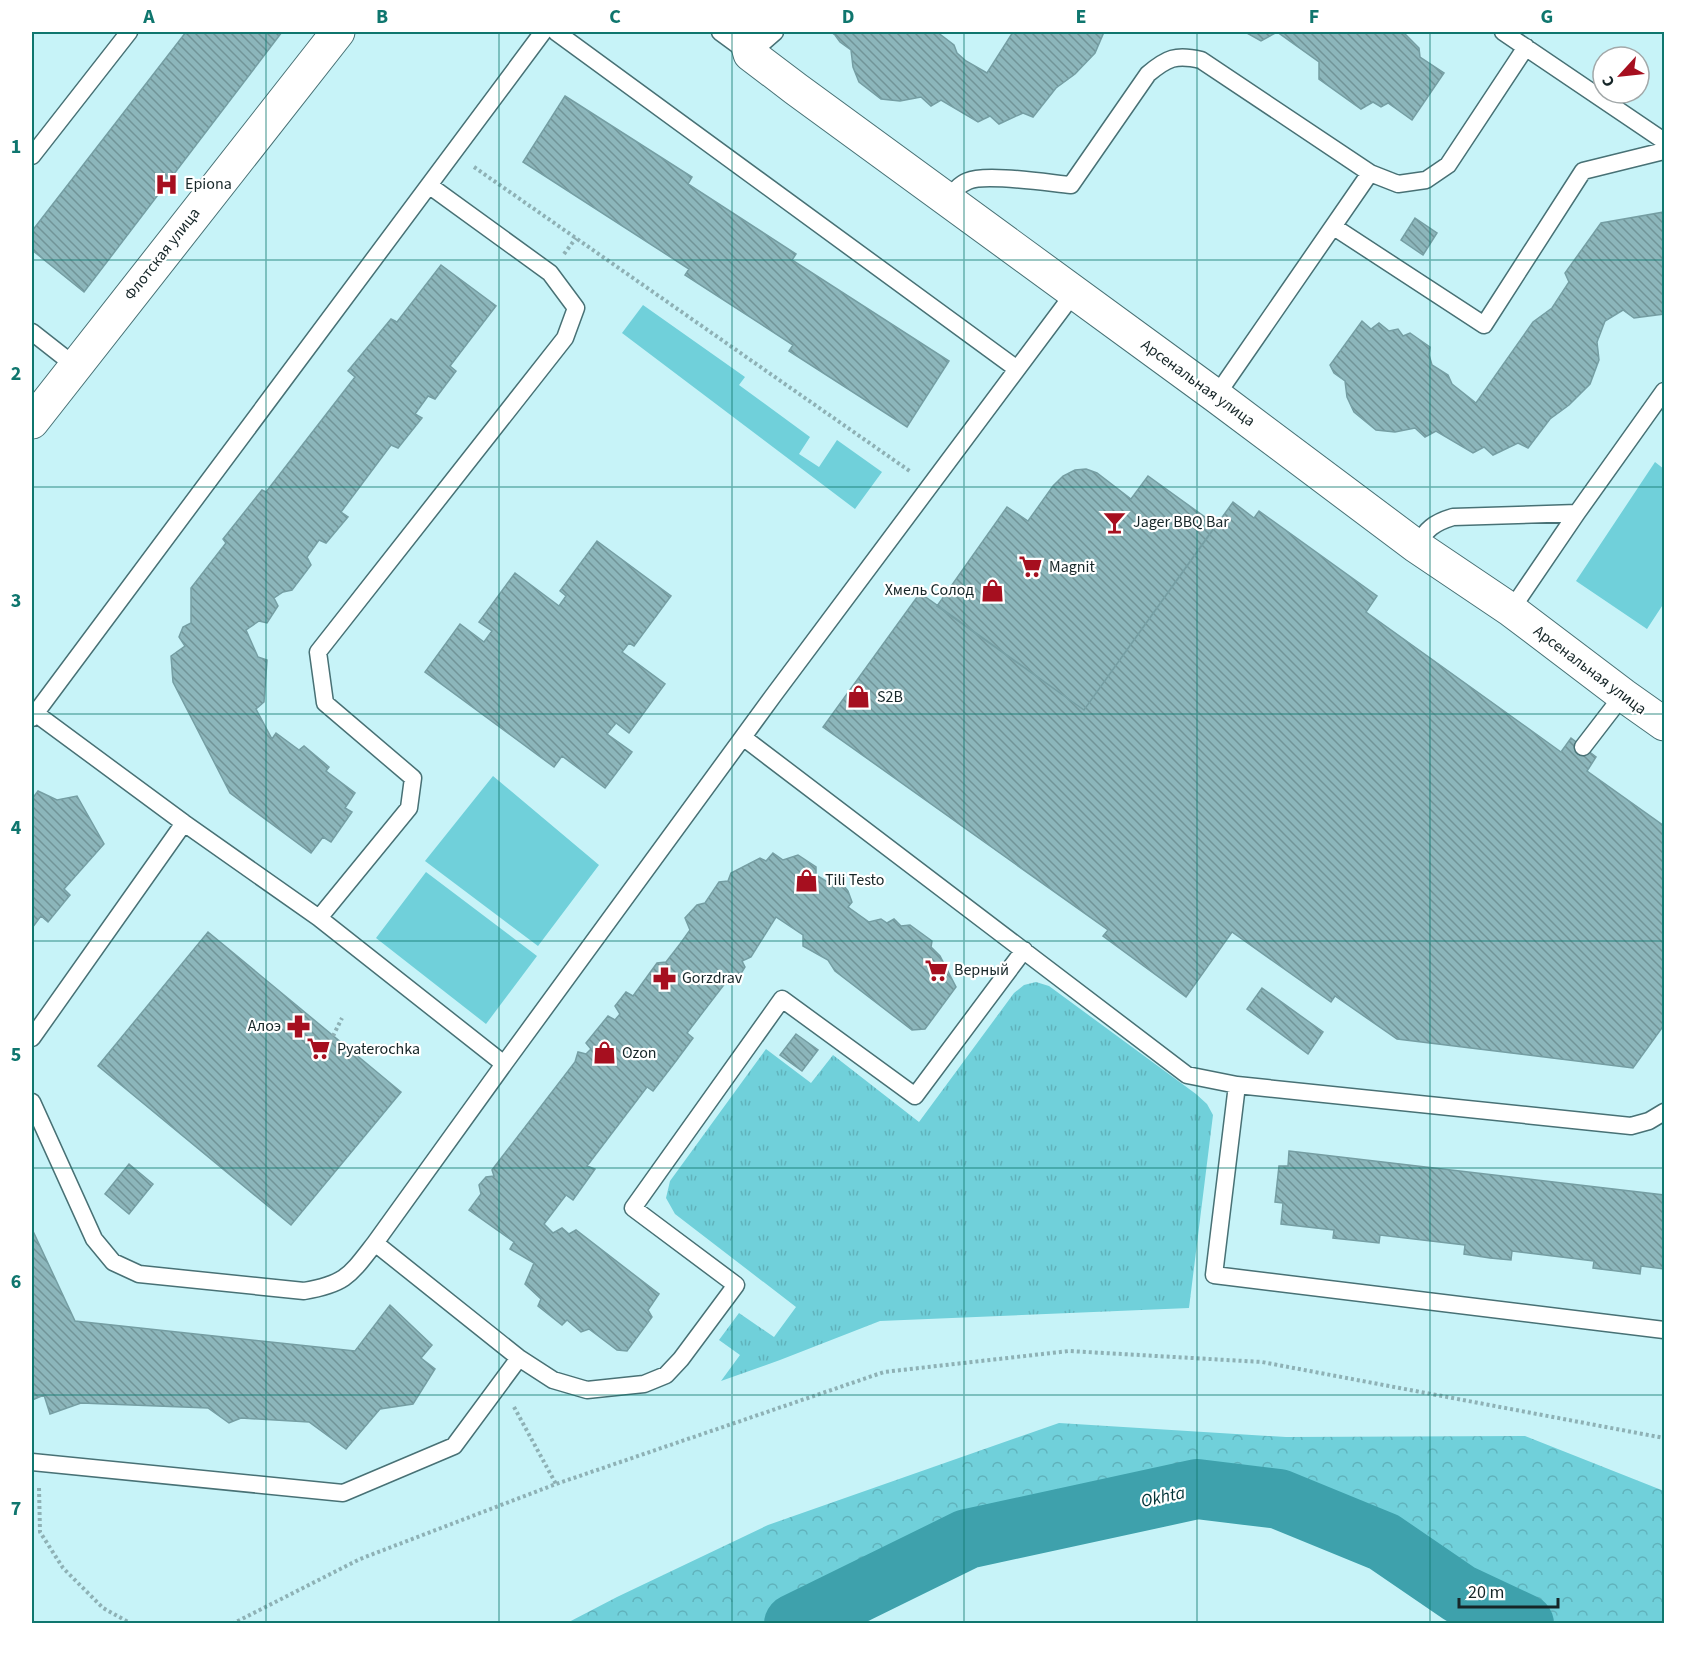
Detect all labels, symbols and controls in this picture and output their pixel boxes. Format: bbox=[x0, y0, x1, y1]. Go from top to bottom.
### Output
text: A bbox=[142, 3, 155, 31]
text: B bbox=[376, 3, 388, 31]
text: C bbox=[609, 3, 621, 31]
text: D bbox=[842, 3, 854, 31]
text: E bbox=[1076, 3, 1086, 31]
text: F bbox=[1309, 3, 1319, 31]
text: G bbox=[1541, 3, 1553, 31]
north arrow bbox=[1591, 45, 1651, 105]
text: С bbox=[1597, 72, 1620, 90]
text: 1 bbox=[11, 133, 21, 161]
hospital icon: Epiona bbox=[154, 171, 180, 197]
place label: Epiona bbox=[185, 173, 232, 195]
street label: Флотская улица bbox=[119, 203, 205, 305]
street label: Арсенальная улица bbox=[1136, 334, 1260, 432]
text: 2 bbox=[11, 360, 21, 388]
bar icon: Jager BBQ Bar bbox=[1102, 509, 1128, 535]
place label: Jager BBQ Bar bbox=[1133, 511, 1229, 533]
supermarket icon: Magnit bbox=[1018, 554, 1044, 580]
place label: Magnit bbox=[1049, 556, 1095, 578]
shop icon: Хмель Солод bbox=[979, 577, 1005, 603]
place label: Хмель Солод bbox=[885, 579, 974, 601]
text: 3 bbox=[11, 587, 21, 615]
street label: Арсенальная улица bbox=[1529, 620, 1651, 720]
shop icon: S2B bbox=[846, 684, 872, 710]
place label: S2B bbox=[877, 686, 903, 708]
text: 4 bbox=[11, 814, 22, 842]
shop icon: Tili Testo bbox=[794, 867, 820, 893]
place label: Tili Testo bbox=[825, 869, 884, 891]
supermarket icon: Верный bbox=[923, 957, 949, 983]
place label: Верный bbox=[954, 959, 1009, 981]
pharmacy icon: Gorzdrav bbox=[651, 965, 677, 991]
place label: Gorzdrav bbox=[682, 967, 743, 989]
pharmacy icon: Алоэ bbox=[286, 1013, 312, 1039]
place label: Алоэ bbox=[248, 1015, 281, 1037]
supermarket icon: Pyaterochka bbox=[306, 1036, 332, 1062]
place label: Pyaterochka bbox=[337, 1038, 420, 1060]
shop icon: Ozon bbox=[591, 1040, 617, 1066]
text: 5 bbox=[11, 1041, 21, 1069]
place label: Ozon bbox=[622, 1042, 657, 1064]
text: 6 bbox=[11, 1268, 21, 1296]
water label: Okhta bbox=[1139, 1480, 1188, 1514]
text: 7 bbox=[11, 1495, 21, 1523]
scale bar bbox=[1459, 1571, 1558, 1609]
text: 20 m bbox=[1468, 1580, 1504, 1605]

